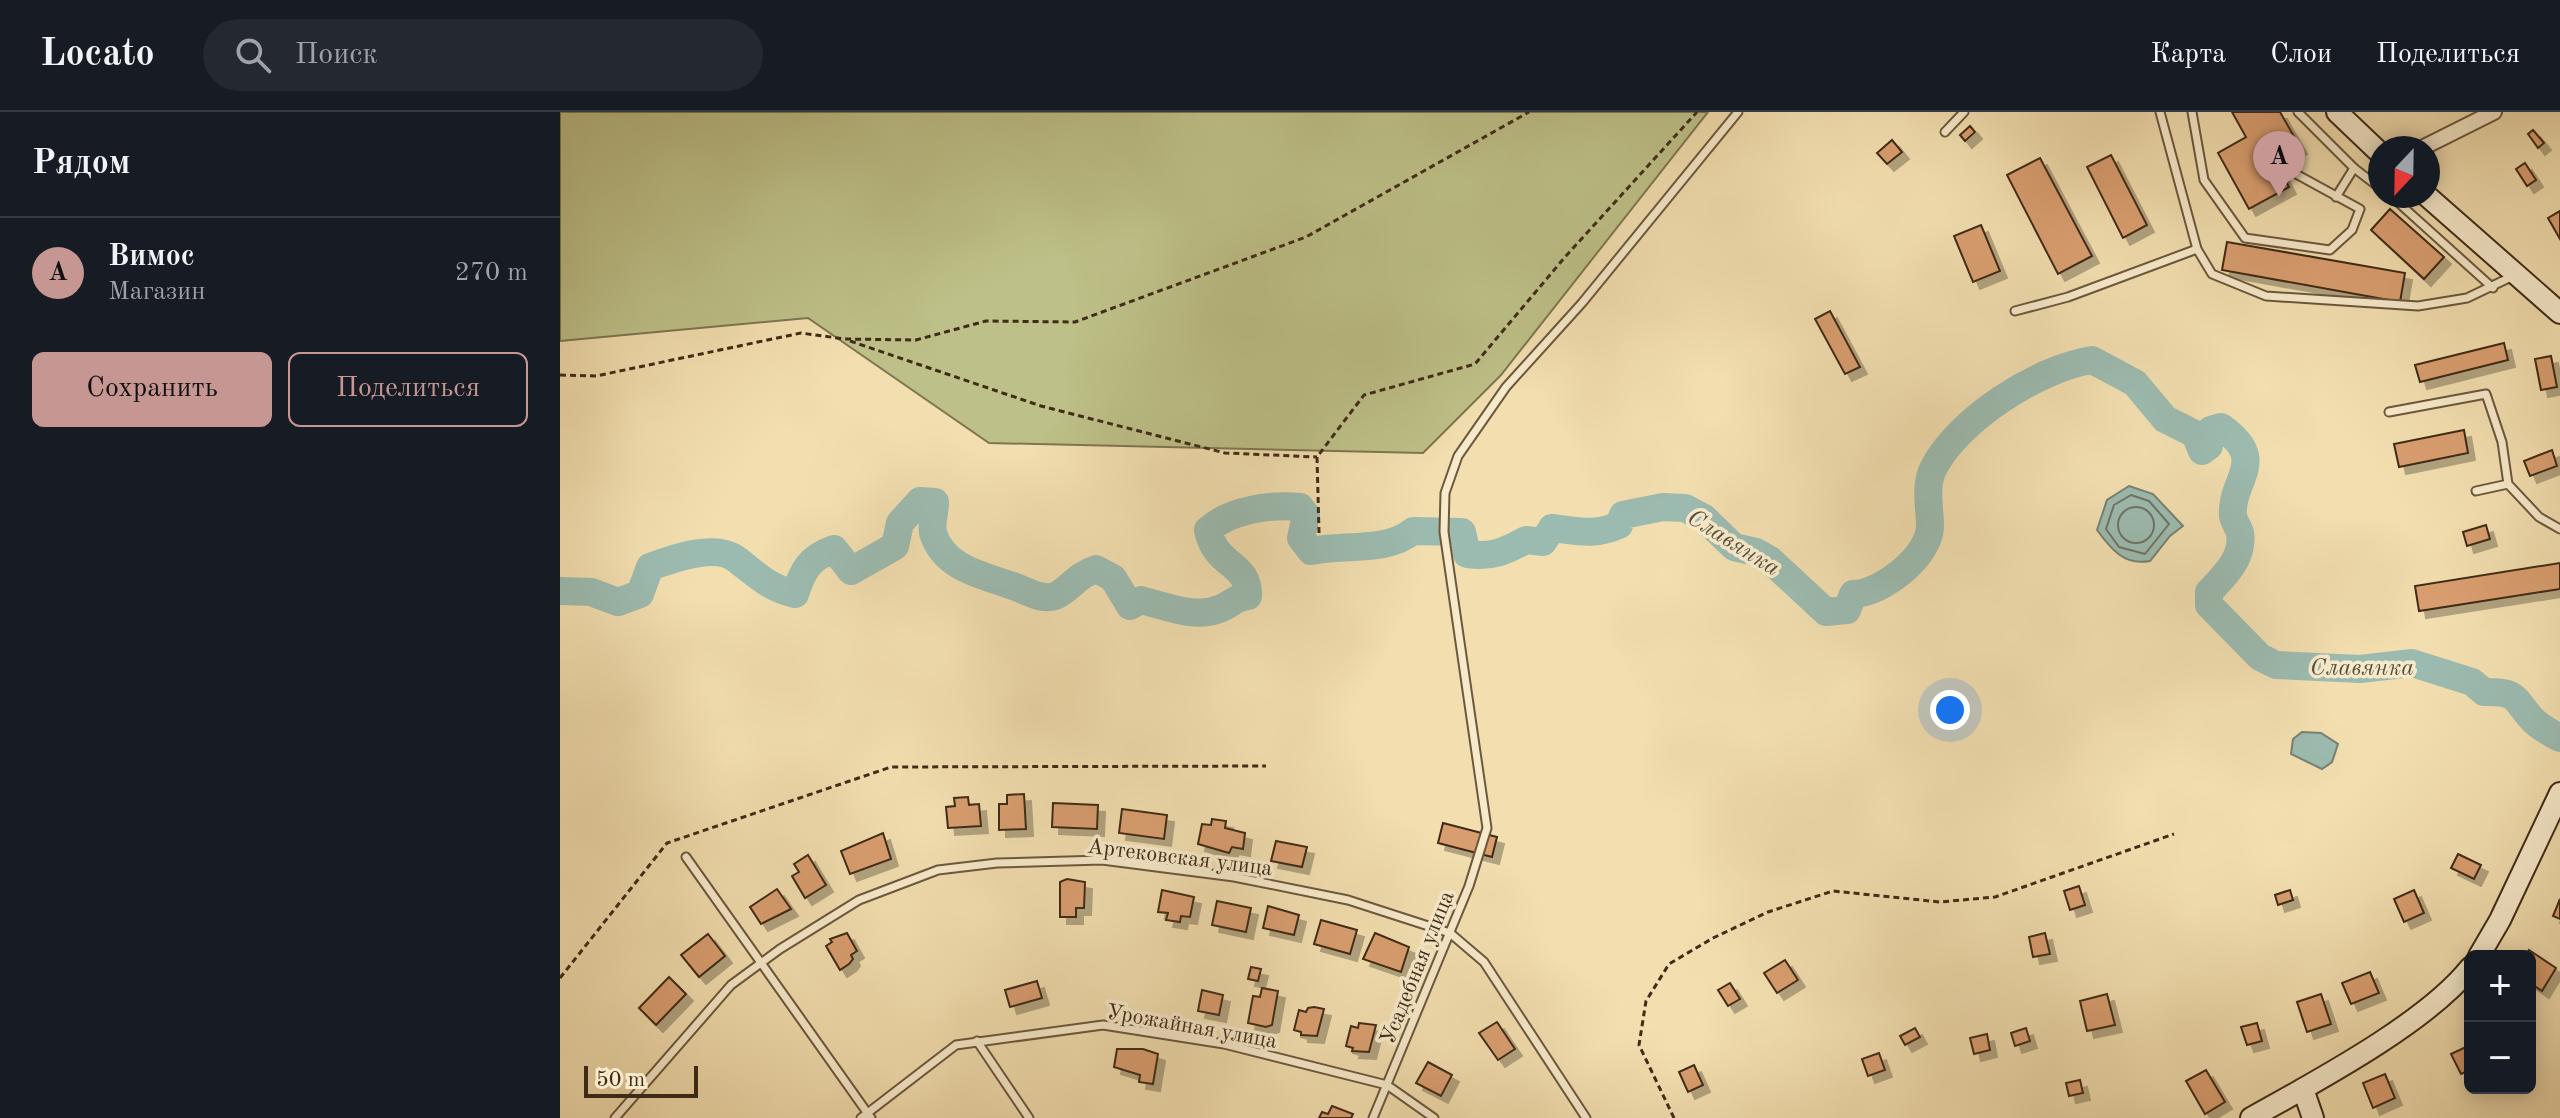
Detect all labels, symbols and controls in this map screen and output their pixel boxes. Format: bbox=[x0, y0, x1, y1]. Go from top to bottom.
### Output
search box bbox=[203, 19, 763, 91]
icon: search bbox=[231, 33, 275, 77]
text: Locato bbox=[40, 36, 155, 74]
text: Поиск bbox=[295, 40, 378, 70]
text: Карта bbox=[2150, 41, 2226, 69]
text: Слои bbox=[2270, 41, 2332, 69]
text: Поделиться bbox=[2376, 41, 2520, 69]
pin: A bbox=[2253, 131, 2305, 197]
north arrow bbox=[2368, 136, 2440, 208]
text: Рядом bbox=[32, 147, 131, 181]
text: Вимос bbox=[108, 242, 195, 272]
text: A bbox=[48, 260, 68, 286]
text: 270 m bbox=[455, 260, 528, 286]
text: Магазин bbox=[108, 279, 206, 305]
button: Сохранить bbox=[32, 352, 272, 427]
button: Поделиться bbox=[288, 352, 528, 427]
water label: Славянка bbox=[1682, 506, 1784, 582]
water label: Славянка bbox=[2310, 657, 2414, 681]
your location bbox=[1930, 690, 1970, 730]
street label: Артековская улица bbox=[1086, 836, 1274, 880]
street label: Усадебная улица bbox=[1377, 888, 1459, 1048]
map controls bbox=[2464, 950, 2536, 1094]
button: + bbox=[2464, 950, 2536, 1022]
street label: Урожайная улица bbox=[1105, 1001, 1279, 1053]
button: − bbox=[2464, 1022, 2536, 1094]
scale bar bbox=[584, 1062, 698, 1098]
text: 50 m bbox=[596, 1069, 645, 1091]

